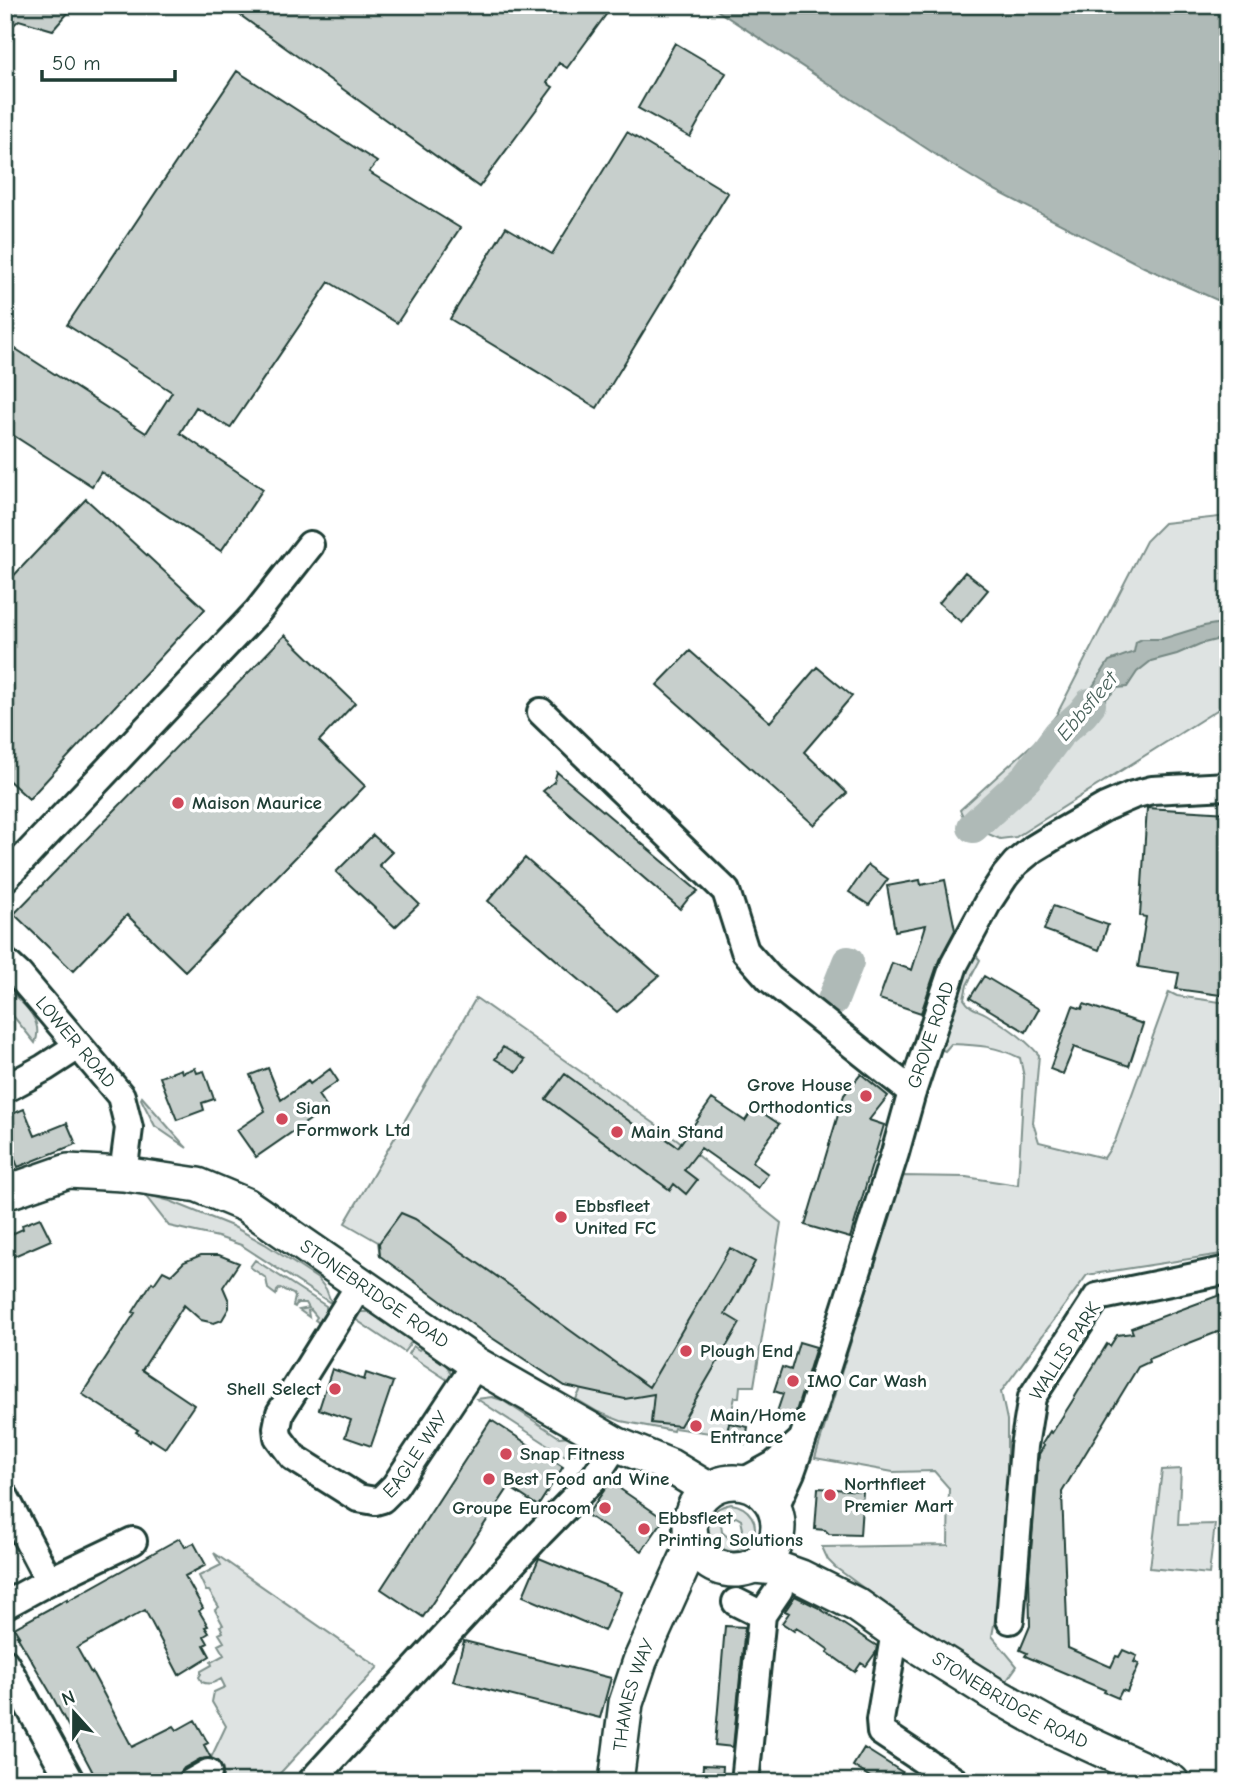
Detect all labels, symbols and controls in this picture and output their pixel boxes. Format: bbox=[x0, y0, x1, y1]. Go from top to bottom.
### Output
scale bar bbox=[42, 38, 175, 82]
text: 50 m bbox=[52, 51, 101, 75]
water label: Ebbsfleet bbox=[1051, 666, 1124, 745]
place label: Maison Maurice bbox=[192, 792, 322, 814]
marker: Maison Maurice bbox=[170, 795, 186, 811]
street label: GROVE ROAD bbox=[903, 979, 959, 1091]
street label: LOWER ROAD bbox=[31, 992, 120, 1092]
place label: Grove House Orthodontics bbox=[747, 1074, 852, 1118]
marker: Grove House Orthodontics bbox=[858, 1088, 874, 1104]
place label: Sian Formwork Ltd bbox=[296, 1097, 410, 1141]
marker: Sian Formwork Ltd bbox=[274, 1111, 290, 1127]
place label: Main Stand bbox=[631, 1121, 724, 1143]
marker: Main Stand bbox=[609, 1124, 625, 1140]
place label: Ebbsfleet United FC bbox=[575, 1195, 657, 1239]
marker: Ebbsfleet United FC bbox=[553, 1209, 569, 1225]
street label: STONEBRIDGE ROAD bbox=[296, 1235, 453, 1353]
street label: WALLIS PARK bbox=[1025, 1297, 1105, 1404]
place label: Plough End bbox=[700, 1340, 793, 1362]
marker: Plough End bbox=[678, 1343, 694, 1359]
place label: IMO Car Wash bbox=[807, 1370, 927, 1392]
marker: IMO Car Wash bbox=[785, 1373, 801, 1389]
place label: Shell Select bbox=[227, 1378, 322, 1400]
marker: Shell Select bbox=[327, 1381, 343, 1397]
place label: Main/Home Entrance bbox=[710, 1404, 806, 1448]
street label: EAGLE WAY bbox=[378, 1406, 453, 1503]
marker: Main/Home Entrance bbox=[688, 1418, 704, 1434]
place label: Snap Fitness bbox=[520, 1443, 625, 1465]
marker: Snap Fitness bbox=[498, 1446, 514, 1462]
place label: Best Food and Wine bbox=[503, 1468, 669, 1490]
marker: Best Food and Wine bbox=[481, 1471, 497, 1487]
place label: Northfleet Premier Mart bbox=[844, 1473, 954, 1517]
marker: Northfleet Premier Mart bbox=[822, 1487, 838, 1503]
place label: Groupe Eurocom bbox=[452, 1497, 591, 1519]
marker: Groupe Eurocom bbox=[597, 1500, 613, 1516]
place label: Ebbsfleet Printing Solutions bbox=[658, 1507, 803, 1551]
marker: Ebbsfleet Printing Solutions bbox=[636, 1521, 652, 1537]
street label: THAMES WAY bbox=[609, 1635, 660, 1752]
street label: STONEBRIDGE ROAD bbox=[928, 1647, 1092, 1753]
north arrow bbox=[38, 1678, 108, 1748]
text: N bbox=[59, 1686, 78, 1711]

